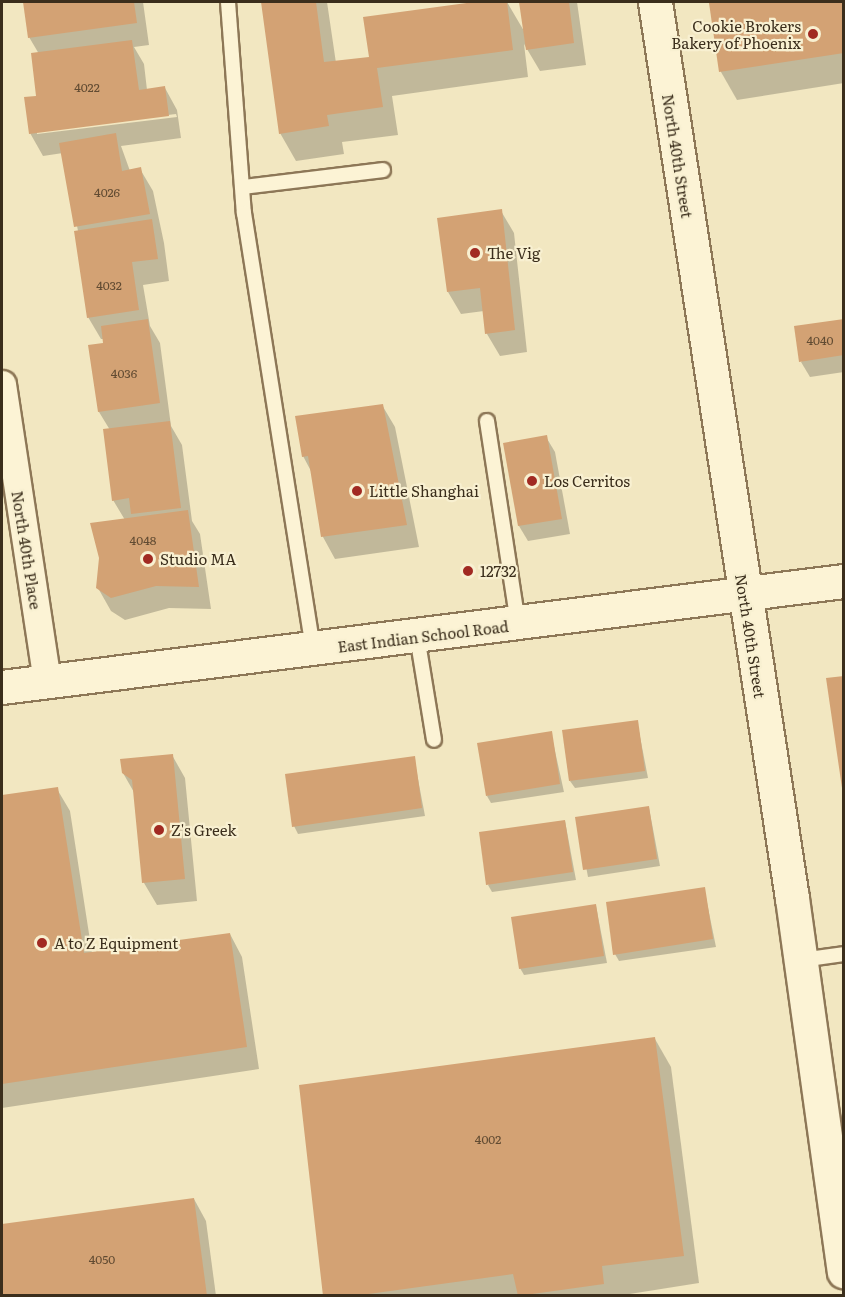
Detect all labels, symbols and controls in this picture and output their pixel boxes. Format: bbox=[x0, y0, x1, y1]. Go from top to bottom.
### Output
place label: Cookie Brokers Bakery of Phoenix bbox=[671, 16, 801, 51]
marker: Cookie Brokers Bakery of Phoenix bbox=[806, 27, 820, 41]
house number: 4022 bbox=[74, 81, 100, 95]
street label: North 40th Street bbox=[659, 93, 697, 219]
house number: 4026 bbox=[94, 186, 120, 200]
place label: The Vig bbox=[487, 244, 540, 262]
marker: The Vig bbox=[468, 246, 482, 260]
house number: 4032 bbox=[96, 279, 122, 293]
house number: 4040 bbox=[806, 334, 834, 348]
house number: 4036 bbox=[111, 367, 137, 381]
place label: Los Cerritos bbox=[544, 472, 630, 490]
marker: Los Cerritos bbox=[525, 474, 539, 488]
place label: Little Shanghai bbox=[369, 482, 479, 500]
marker: Little Shanghai bbox=[350, 484, 364, 498]
street label: North 40th Place bbox=[9, 489, 45, 611]
house number: 4048 bbox=[130, 534, 156, 548]
place label: Studio MA bbox=[160, 550, 236, 568]
marker: Studio MA bbox=[141, 552, 155, 566]
place label: 12732 bbox=[480, 562, 516, 580]
marker: 12732 bbox=[461, 564, 475, 578]
street label: North 40th Street bbox=[732, 573, 770, 699]
street label: East Indian School Road bbox=[336, 617, 510, 655]
place label: Z's Greek bbox=[171, 821, 236, 839]
marker: Z's Greek bbox=[152, 823, 166, 837]
place label: A to Z Equipment bbox=[54, 934, 178, 952]
marker: A to Z Equipment bbox=[35, 936, 49, 950]
house number: 4002 bbox=[475, 1133, 501, 1147]
house number: 4050 bbox=[89, 1253, 115, 1267]

